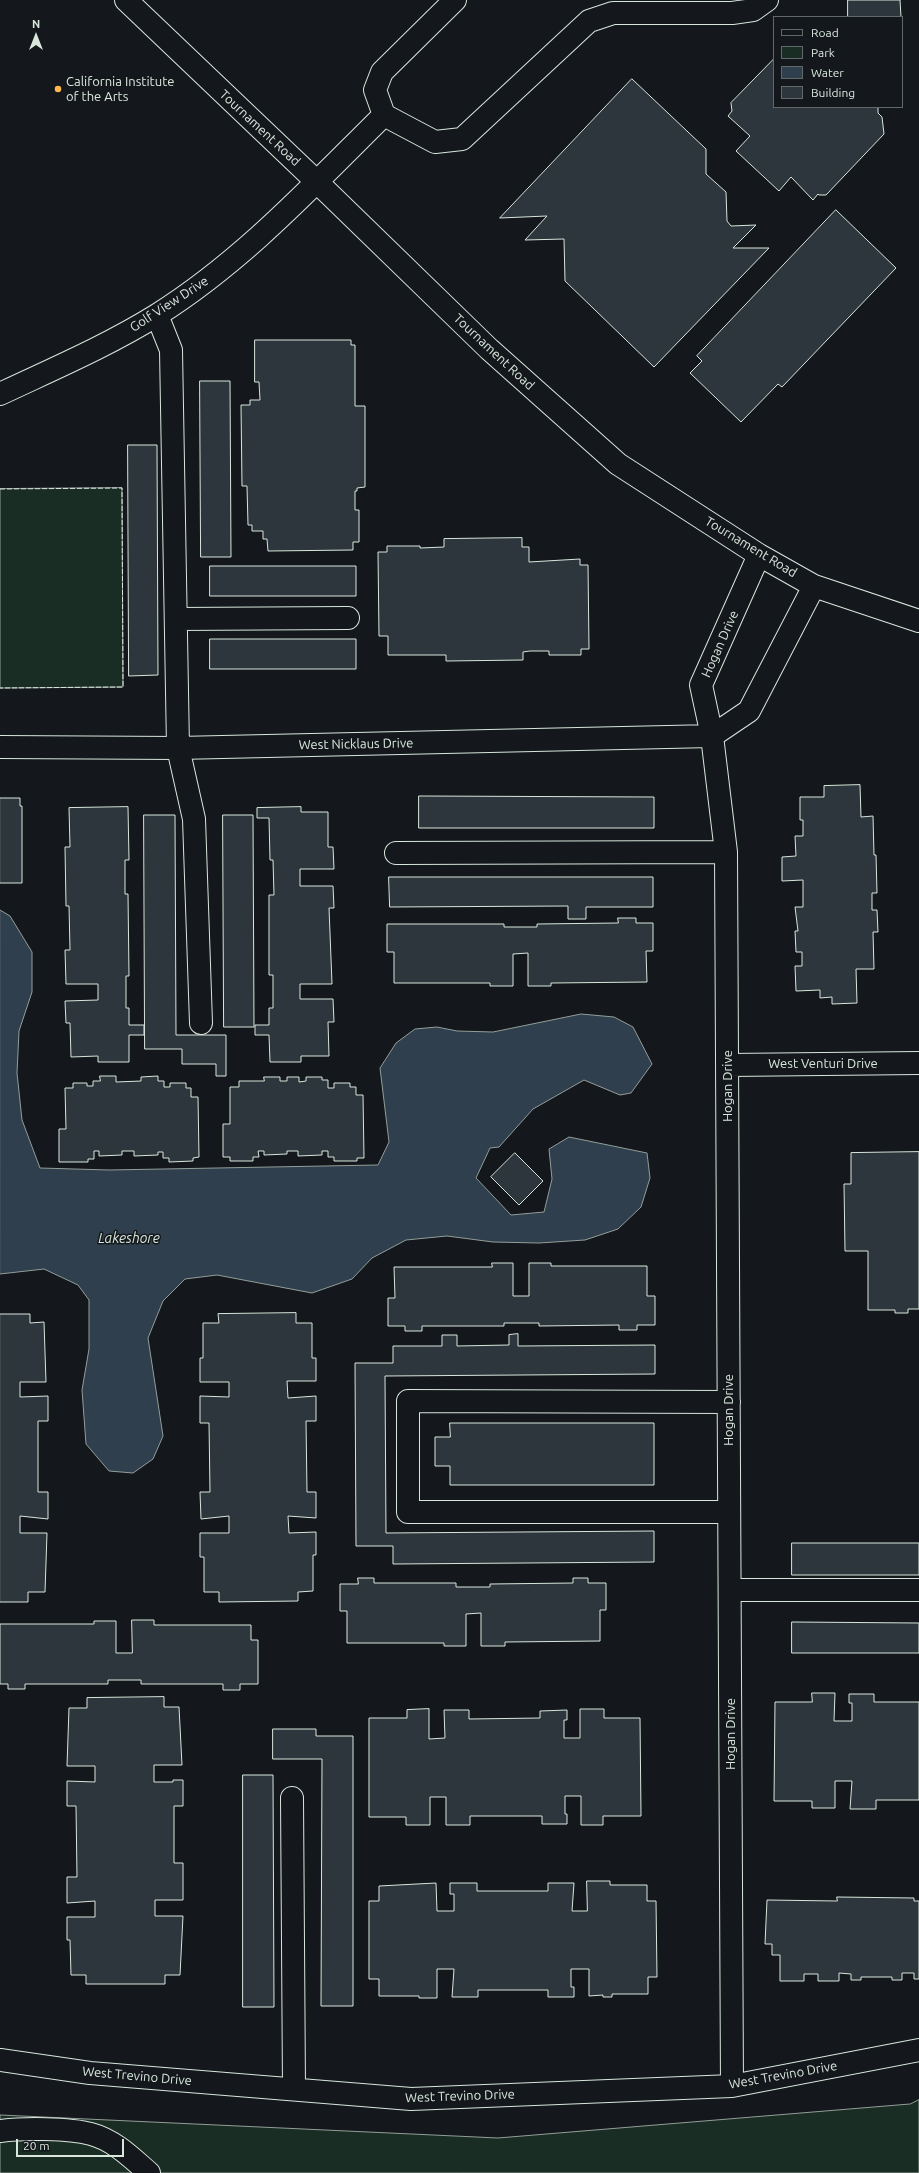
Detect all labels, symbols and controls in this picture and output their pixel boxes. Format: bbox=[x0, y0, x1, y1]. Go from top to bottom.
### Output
north arrow bbox=[16, 16, 56, 56]
legend bbox=[773, 16, 903, 108]
text: N bbox=[32, 18, 40, 30]
text: Road bbox=[811, 26, 839, 39]
text: Park bbox=[811, 46, 835, 59]
text: Water bbox=[811, 66, 844, 79]
place label: California Institute of the Arts bbox=[66, 74, 174, 105]
marker: California Institute of the Arts bbox=[53, 84, 63, 94]
text: Building bbox=[811, 86, 855, 99]
street label: Tournament Road bbox=[216, 87, 304, 169]
street label: Golf View Drive bbox=[127, 273, 211, 335]
street label: Tournament Road bbox=[450, 311, 538, 393]
street label: Tournament Road bbox=[702, 513, 800, 581]
street label: Hogan Drive bbox=[698, 608, 742, 680]
street label: West Nicklaus Drive bbox=[299, 735, 413, 753]
street label: Hogan Drive bbox=[720, 1050, 736, 1122]
street label: West Venturi Drive bbox=[768, 1056, 878, 1072]
water label: Lakeshore bbox=[98, 1230, 160, 1246]
street label: Hogan Drive bbox=[721, 1374, 737, 1446]
street label: Hogan Drive bbox=[723, 1698, 739, 1770]
street label: West Trevino Drive bbox=[728, 2058, 838, 2092]
street label: West Trevino Drive bbox=[82, 2063, 192, 2089]
street label: West Trevino Drive bbox=[405, 2086, 515, 2106]
scale bar bbox=[18, 2131, 126, 2157]
text: 20 m bbox=[23, 2139, 50, 2152]

